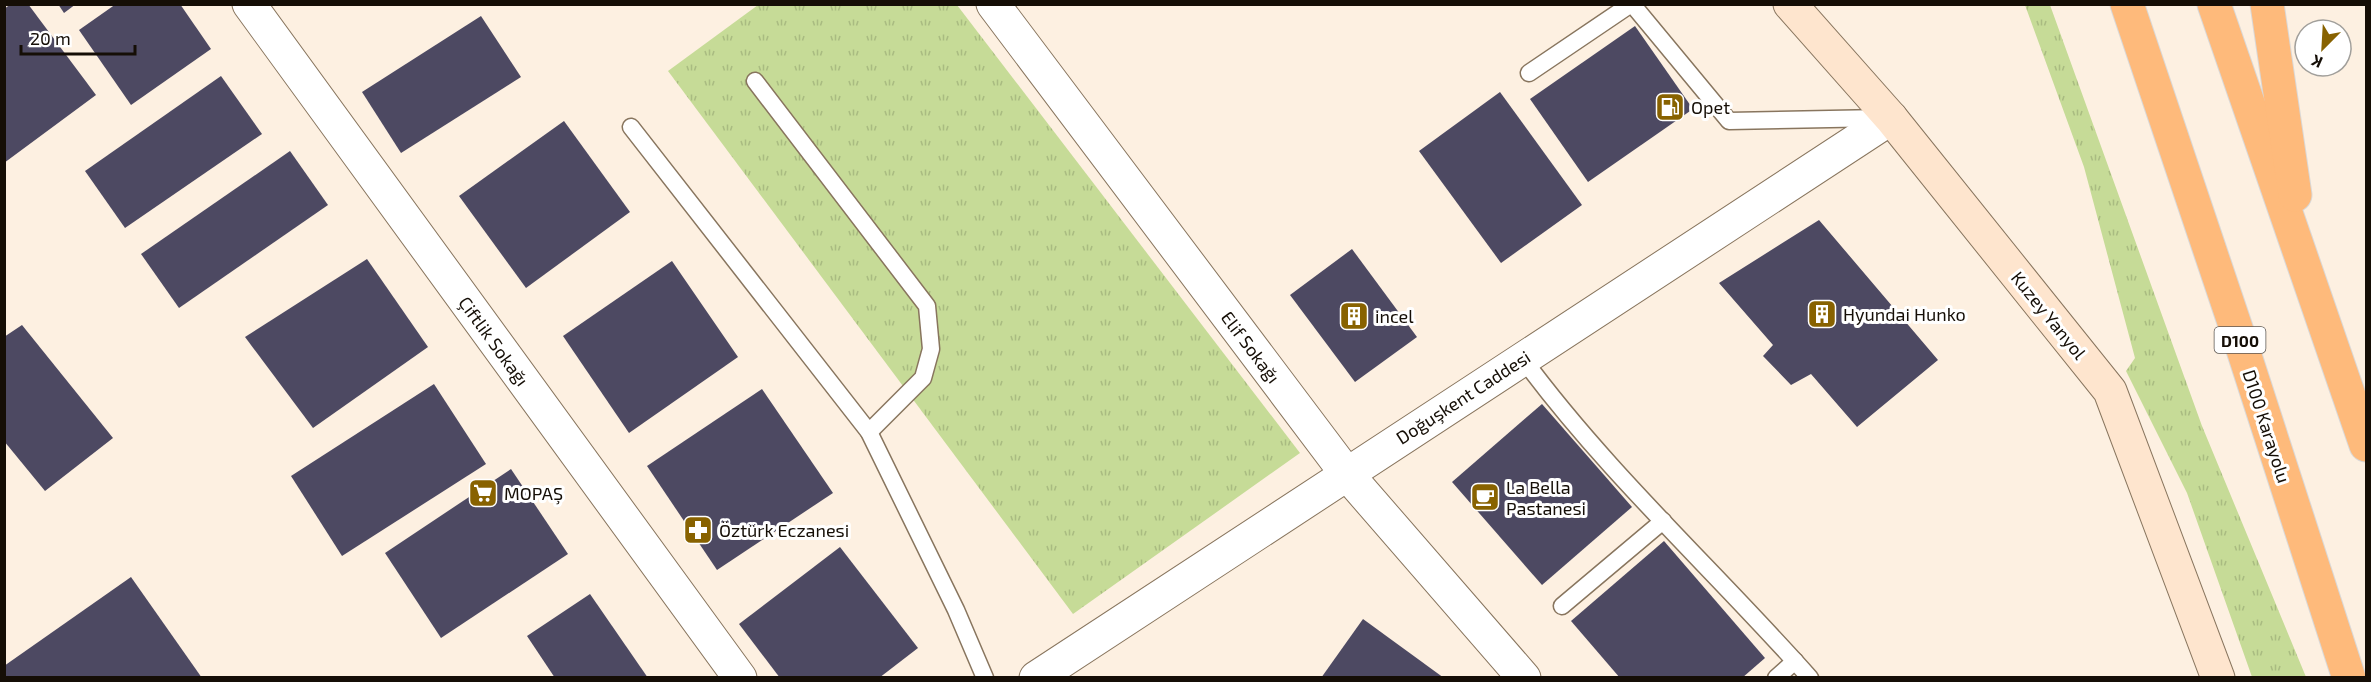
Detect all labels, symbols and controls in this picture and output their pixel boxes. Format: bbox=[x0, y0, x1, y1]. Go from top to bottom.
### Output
scale bar bbox=[21, 18, 135, 56]
north arrow bbox=[2293, 18, 2353, 78]
text: 20 m bbox=[30, 27, 71, 49]
text: K bbox=[2307, 51, 2325, 73]
fuel station icon: Opet bbox=[1654, 91, 1686, 123]
place label: Opet bbox=[1691, 96, 1730, 118]
street label: Kuzey Yanyol bbox=[2007, 267, 2092, 364]
street label: Çiftlik Sokağı bbox=[453, 292, 534, 391]
building icon: Hyundai Hunko bbox=[1806, 298, 1838, 330]
building icon: incel bbox=[1338, 300, 1370, 332]
place label: Hyundai Hunko bbox=[1843, 303, 1966, 325]
place label: incel bbox=[1375, 305, 1414, 327]
street label: Elif Sokağı bbox=[1217, 307, 1285, 387]
road number: D100 bbox=[2214, 327, 2266, 353]
street label: Doğuşkent Caddesi bbox=[1392, 345, 1535, 449]
street label: D100 Karayolu bbox=[2238, 367, 2296, 485]
place label: La Bella Pastanesi bbox=[1506, 476, 1586, 519]
supermarket icon: MOPAŞ bbox=[467, 477, 499, 509]
cafe icon: La Bella Pastanesi bbox=[1469, 481, 1501, 513]
place label: MOPAŞ bbox=[504, 482, 563, 505]
pharmacy icon: Öztürk Eczanesi bbox=[682, 514, 714, 546]
place label: Öztürk Eczanesi bbox=[719, 519, 849, 541]

